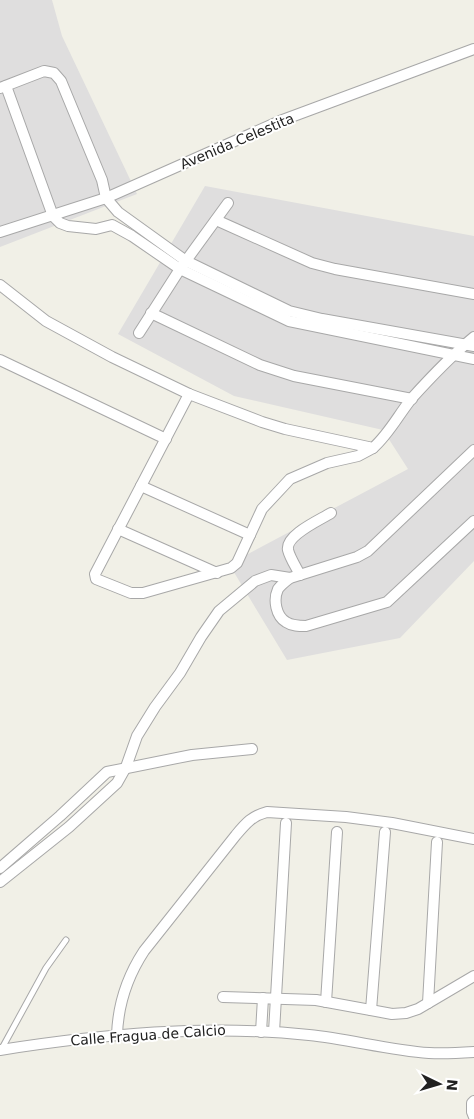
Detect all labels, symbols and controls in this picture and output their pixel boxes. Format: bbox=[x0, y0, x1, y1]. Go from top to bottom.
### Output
street label: Avenida Celestita bbox=[178, 110, 296, 172]
street label: Calle Fragua de Calcio bbox=[70, 1022, 226, 1048]
north arrow bbox=[414, 1059, 464, 1109]
text: N bbox=[443, 1079, 460, 1092]

